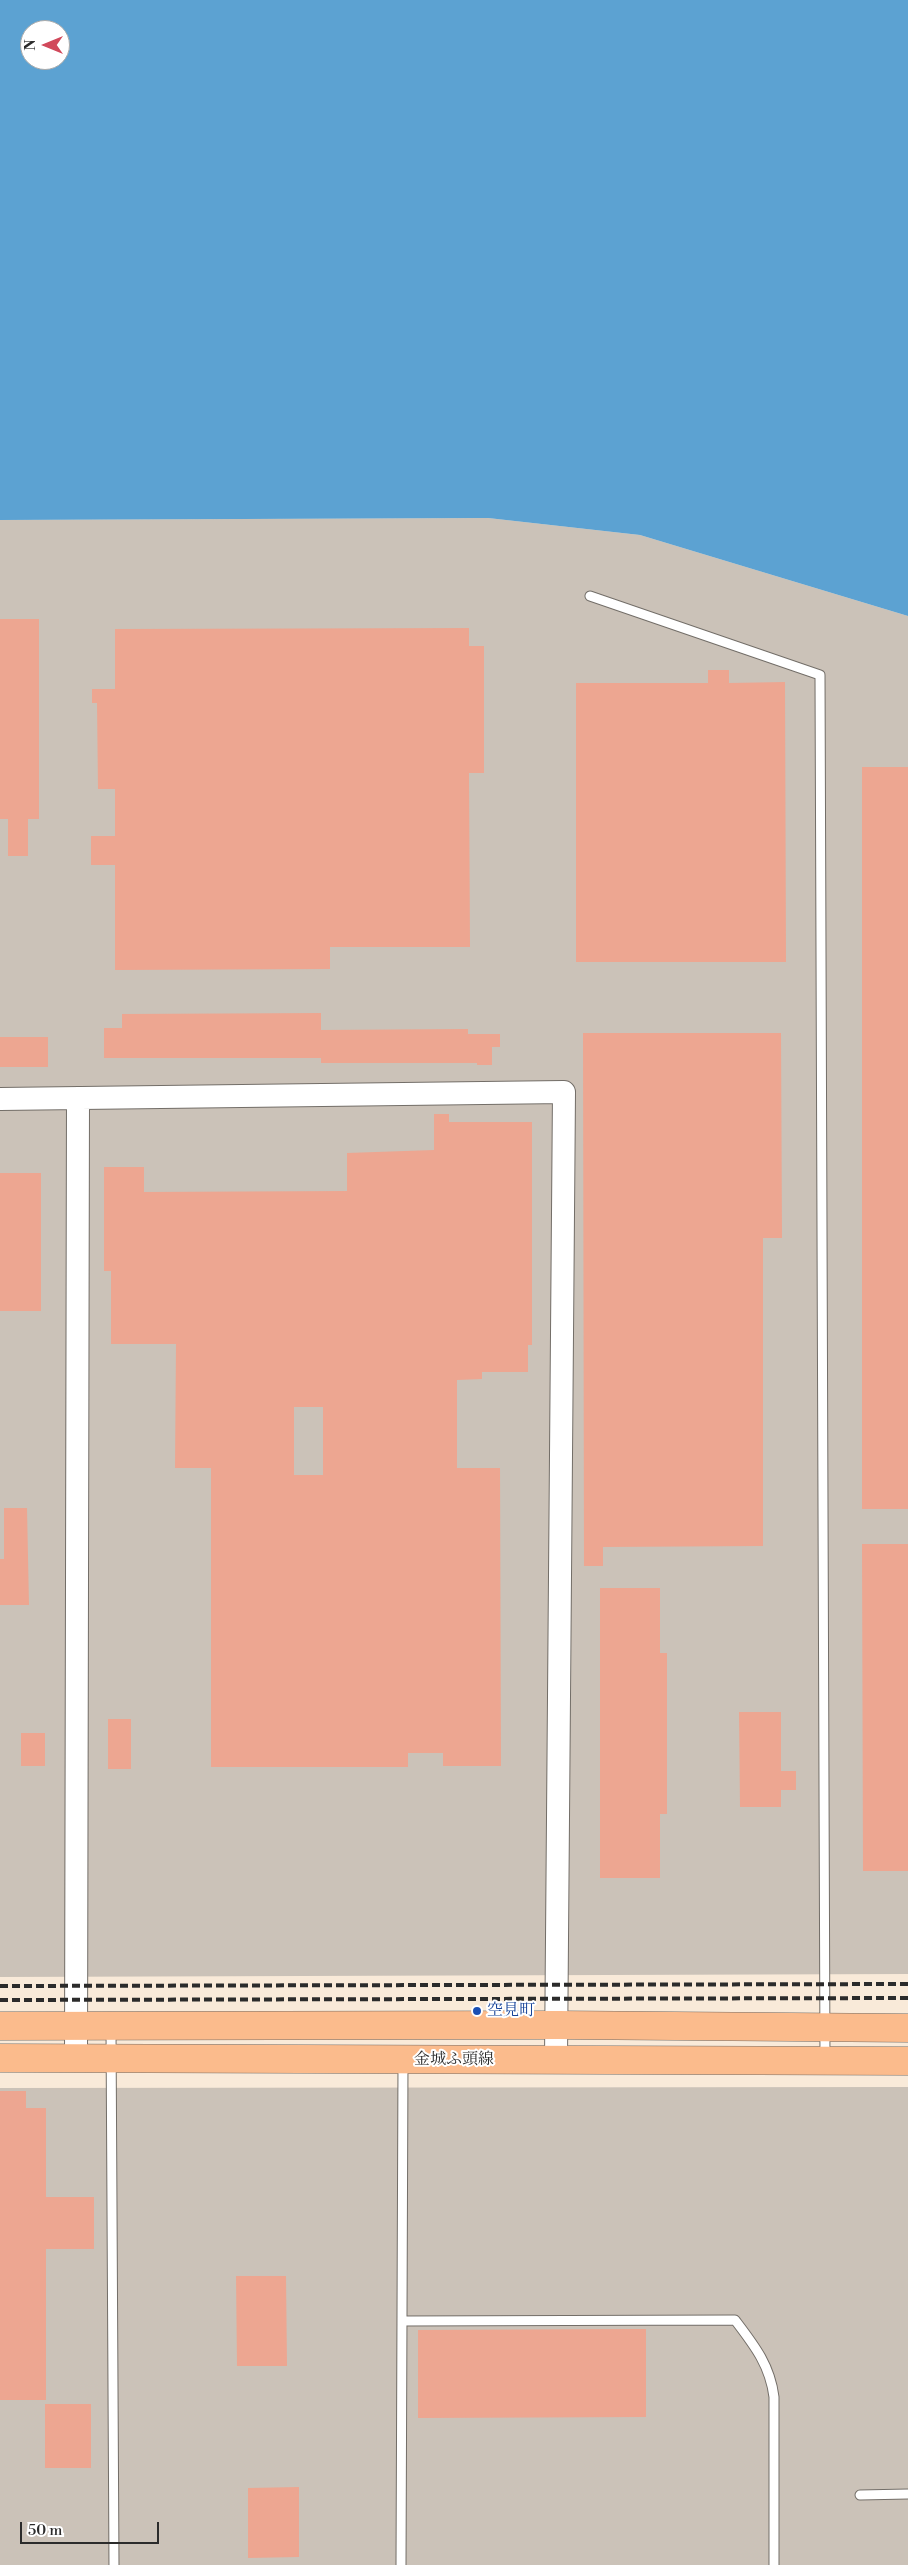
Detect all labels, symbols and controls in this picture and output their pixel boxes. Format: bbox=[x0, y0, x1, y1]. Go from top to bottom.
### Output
north arrow bbox=[20, 20, 70, 70]
text: N bbox=[22, 39, 40, 51]
place label: 空見町 bbox=[487, 2001, 535, 2021]
marker: 空見町 bbox=[471, 2005, 483, 2017]
street label: 金城ふ頭線 bbox=[414, 2050, 494, 2070]
scale bar bbox=[22, 2512, 161, 2544]
text: 50 m bbox=[28, 2521, 62, 2540]

